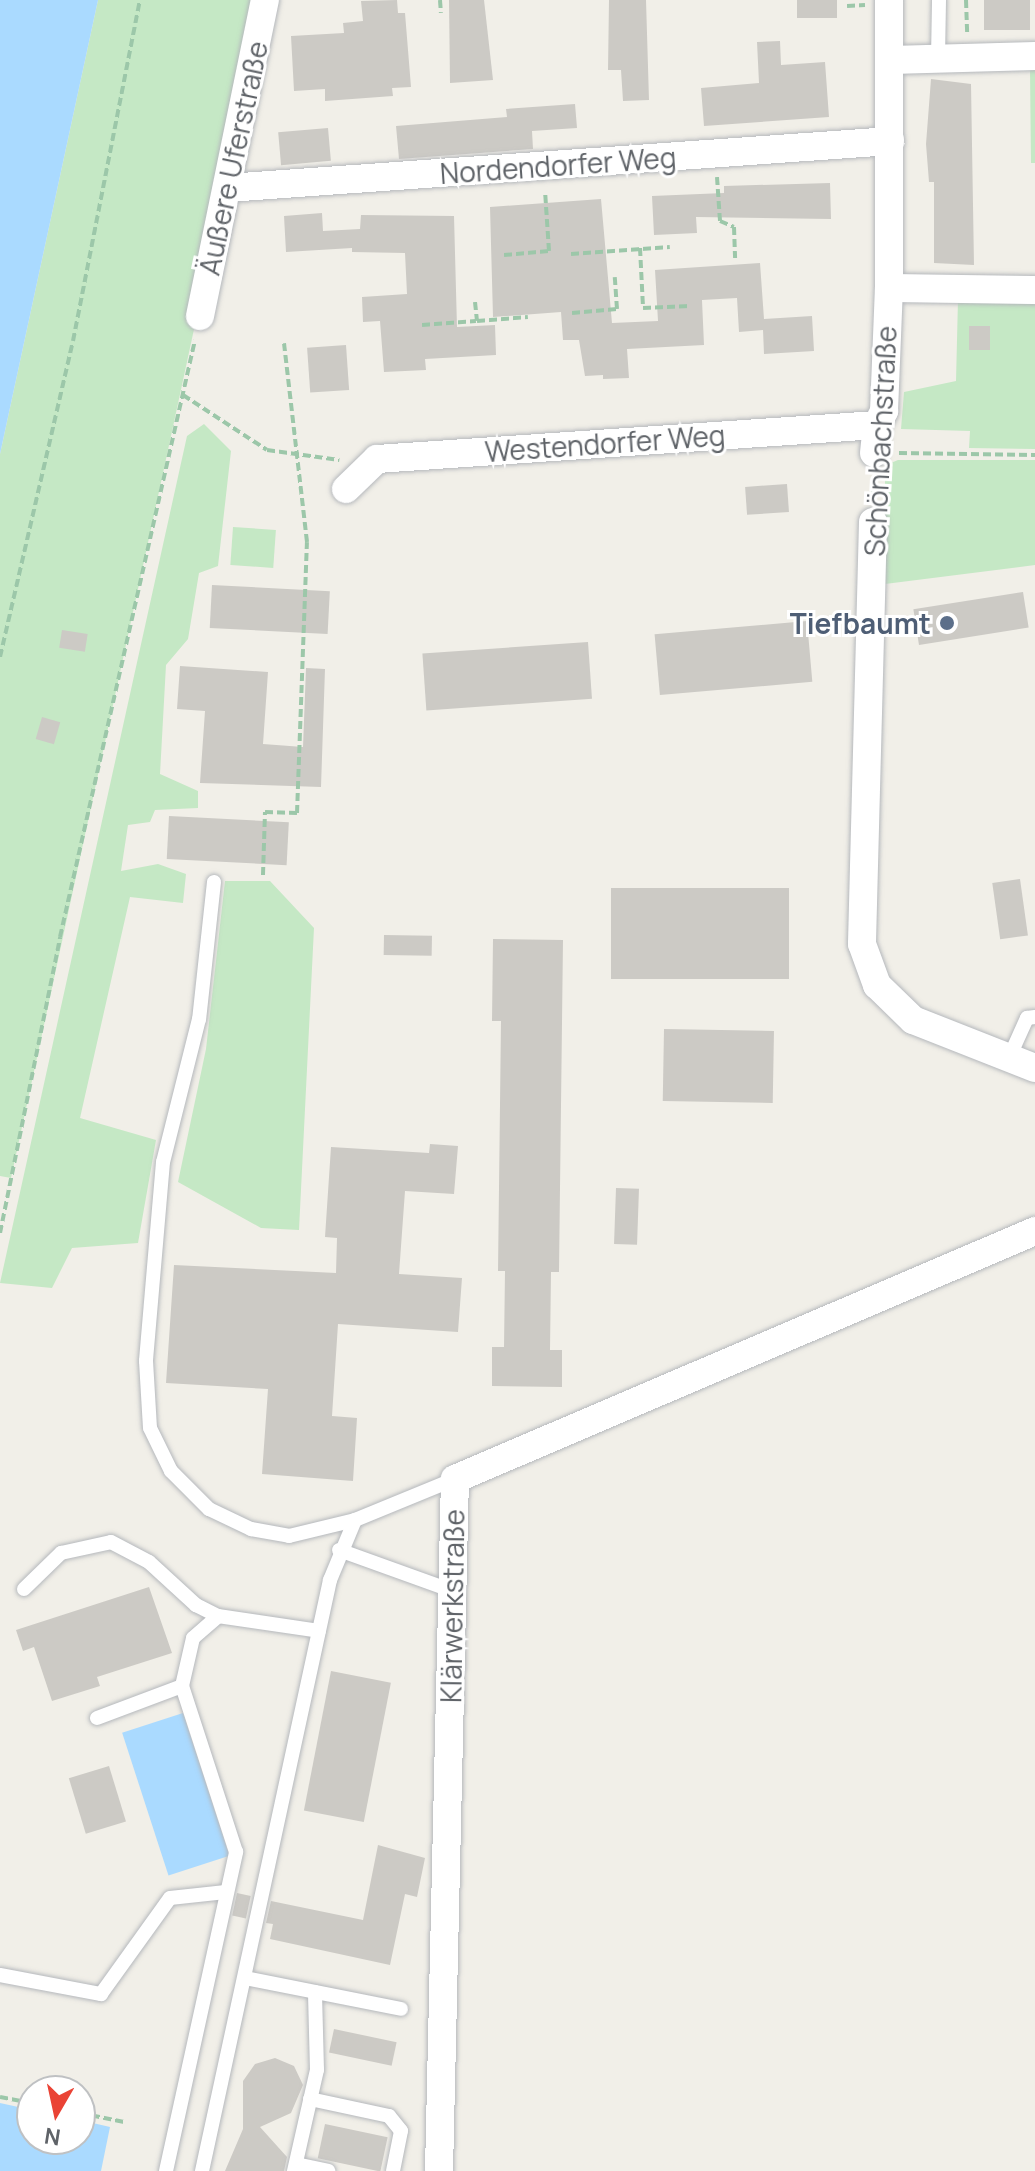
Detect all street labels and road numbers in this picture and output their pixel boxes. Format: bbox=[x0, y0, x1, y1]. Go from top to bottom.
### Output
street label: Äußere Uferstraße bbox=[192, 38, 274, 278]
street label: Nordendorfer Weg bbox=[439, 140, 677, 190]
street label: Schönbachstraße bbox=[857, 325, 903, 557]
street label: Westendorfer Weg bbox=[484, 418, 726, 468]
street label: Klärwerkstraße bbox=[434, 1509, 470, 1703]

